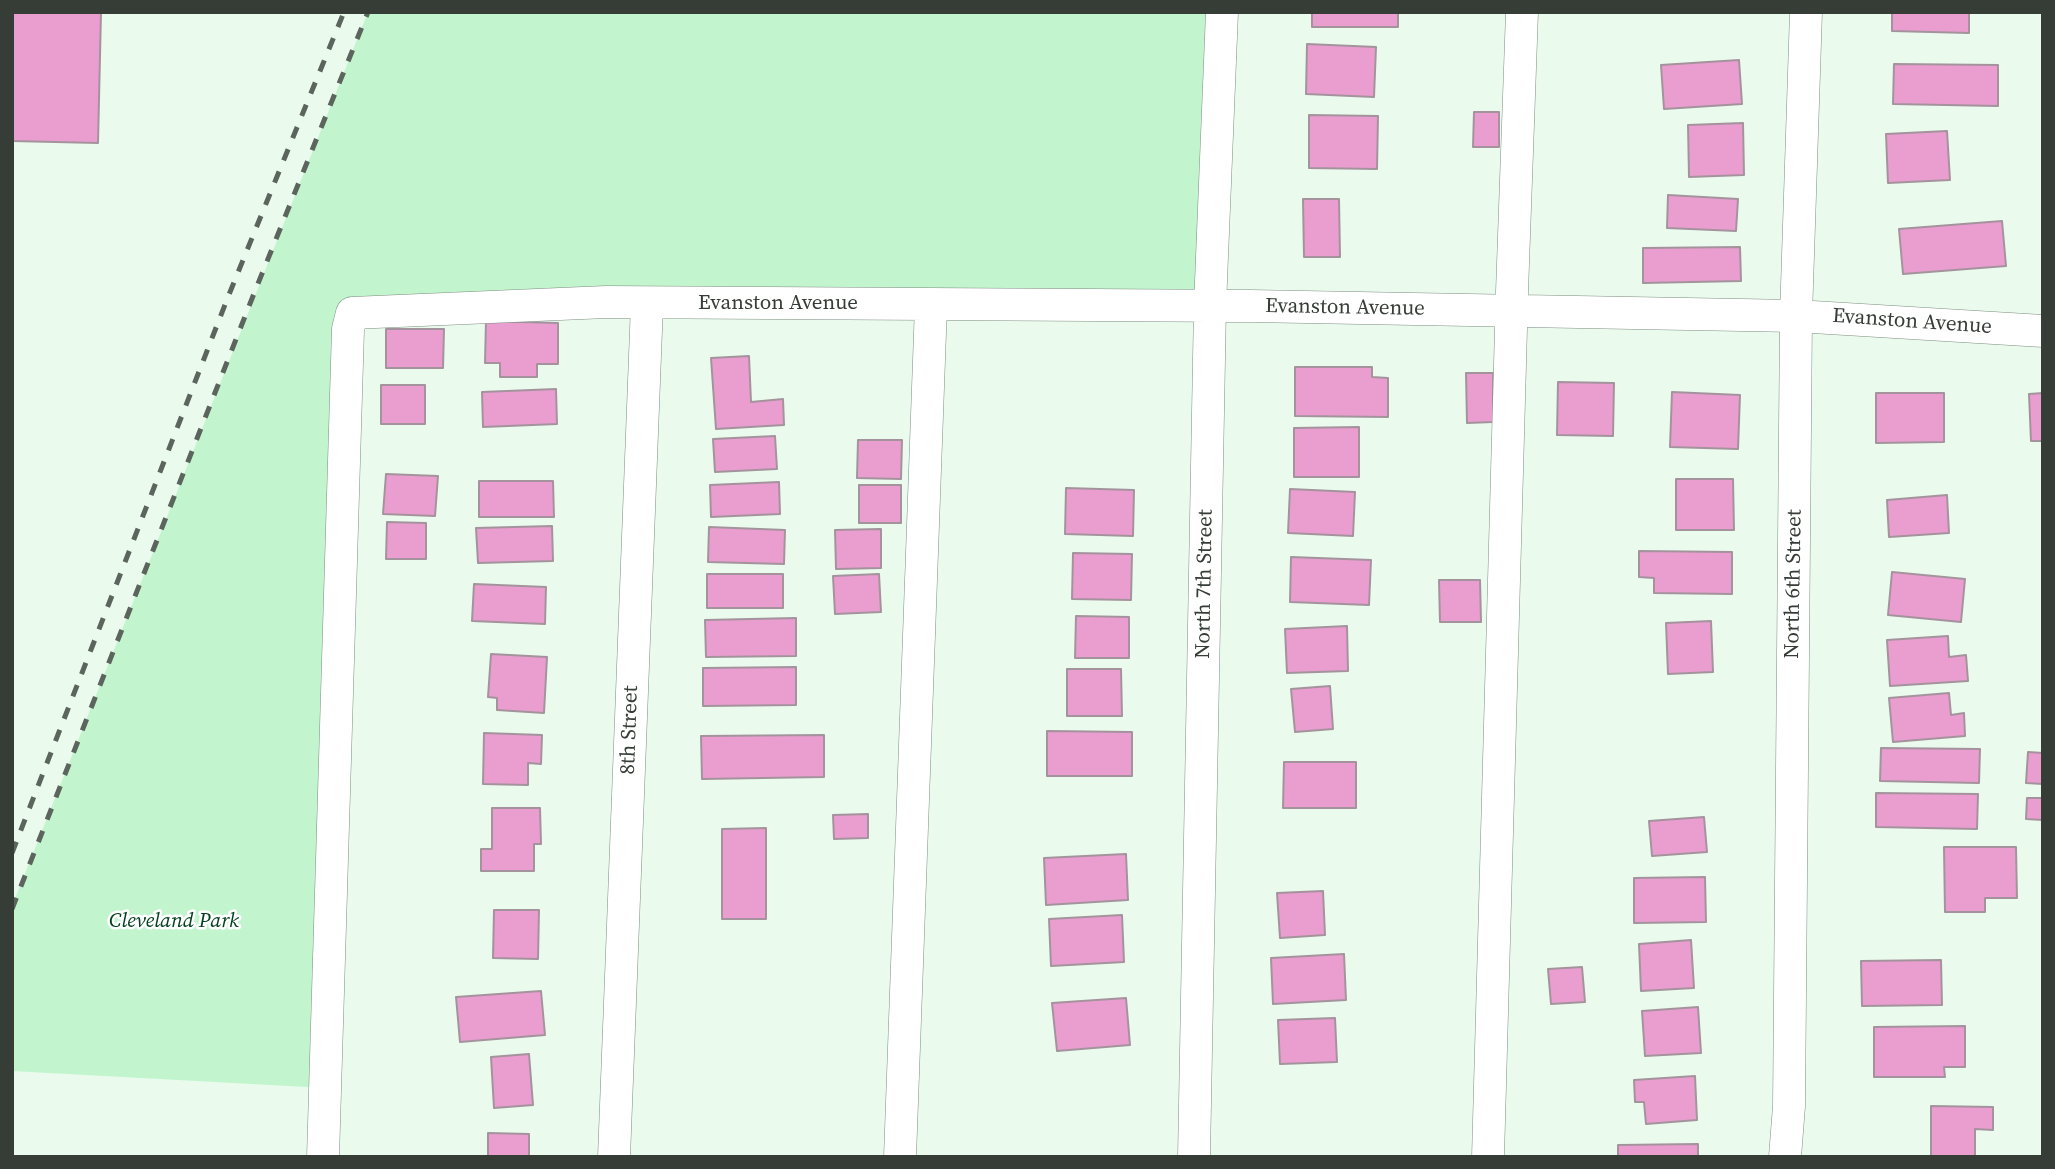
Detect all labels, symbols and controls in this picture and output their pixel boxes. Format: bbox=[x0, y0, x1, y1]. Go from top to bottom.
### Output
street label: Evanston Avenue bbox=[698, 291, 858, 317]
street label: Evanston Avenue bbox=[1265, 294, 1425, 322]
street label: Evanston Avenue bbox=[1831, 304, 1993, 340]
street label: North 7th Street bbox=[1191, 509, 1219, 659]
street label: North 6th Street bbox=[1780, 509, 1808, 659]
street label: 8th Street bbox=[616, 685, 644, 775]
park label: Cleveland Park bbox=[109, 909, 239, 935]

